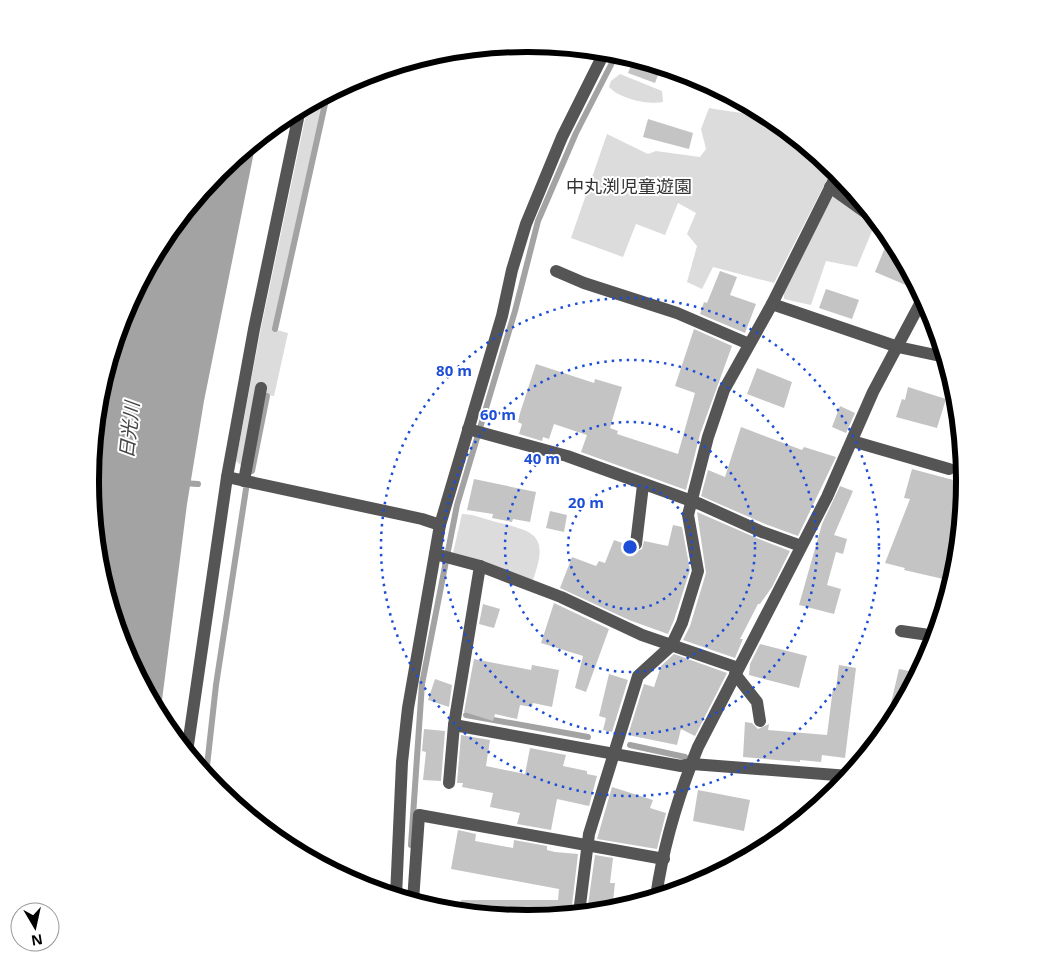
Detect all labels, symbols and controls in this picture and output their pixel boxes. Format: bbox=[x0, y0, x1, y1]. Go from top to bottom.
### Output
park label: 中丸渕児童遊園 bbox=[566, 174, 692, 198]
text: 80 m bbox=[436, 360, 472, 380]
water label: 日光川 bbox=[113, 398, 145, 460]
text: 60 m bbox=[480, 404, 516, 424]
text: 40 m bbox=[524, 448, 560, 468]
text: 20 m bbox=[568, 492, 604, 512]
centre of rings bbox=[621, 538, 639, 556]
north arrow bbox=[10, 902, 60, 952]
text: N bbox=[30, 930, 44, 951]

